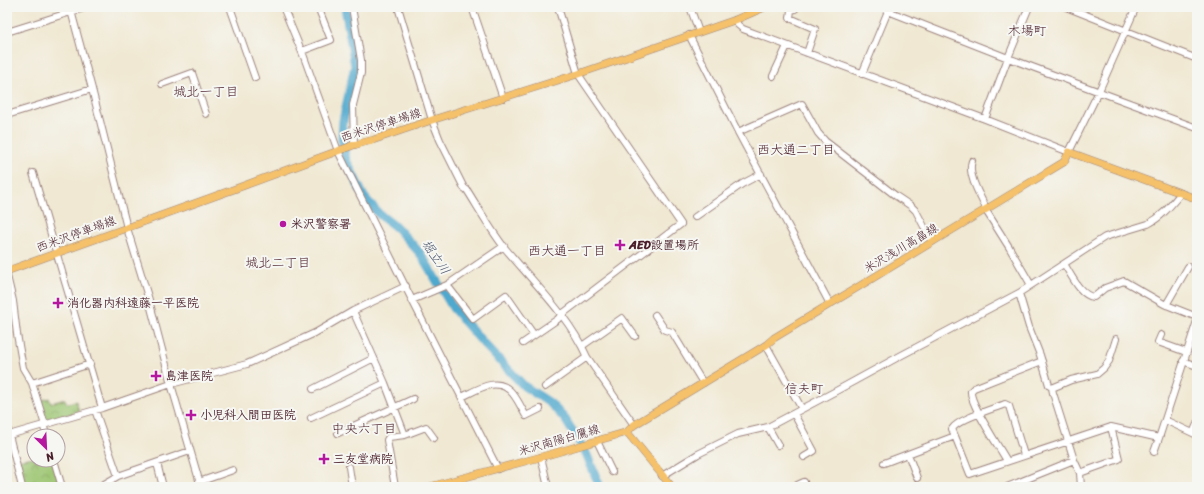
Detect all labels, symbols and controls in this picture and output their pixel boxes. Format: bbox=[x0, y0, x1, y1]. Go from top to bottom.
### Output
district label: 木場町 bbox=[1007, 19, 1047, 42]
district label: 城北一丁目 bbox=[173, 80, 239, 103]
street label: 西米沢停車場線 bbox=[338, 102, 424, 148]
district label: 西大通二丁目 bbox=[757, 138, 835, 161]
street label: 西米沢停車場線 bbox=[33, 209, 119, 259]
place label: 米沢警察署 bbox=[291, 213, 351, 235]
street label: 米沢浅川高畠線 bbox=[859, 217, 943, 279]
marker: 米沢警察署 bbox=[278, 219, 288, 229]
water label: 堀立川 bbox=[415, 234, 457, 280]
place label: AED設置場所 bbox=[628, 234, 700, 256]
district label: 西大通一丁目 bbox=[528, 239, 606, 262]
marker: AED設置場所 bbox=[614, 239, 626, 251]
district label: 城北二丁目 bbox=[245, 251, 311, 274]
place label: 消化器内科遠藤一平医院 bbox=[67, 292, 199, 314]
marker: 消化器内科遠藤一平医院 bbox=[52, 297, 64, 309]
place label: 島津医院 bbox=[165, 365, 213, 387]
marker: 島津医院 bbox=[150, 370, 162, 382]
district label: 信夫町 bbox=[784, 377, 824, 400]
place label: 小児科入間田医院 bbox=[200, 404, 296, 426]
marker: 小児科入間田医院 bbox=[185, 409, 197, 421]
district label: 中央六丁目 bbox=[331, 417, 397, 440]
street label: 米沢南陽白鷹線 bbox=[516, 418, 602, 462]
north arrow bbox=[26, 428, 66, 468]
text: N bbox=[42, 446, 58, 467]
place label: 三友堂病院 bbox=[333, 448, 393, 470]
marker: 三友堂病院 bbox=[318, 453, 330, 465]

